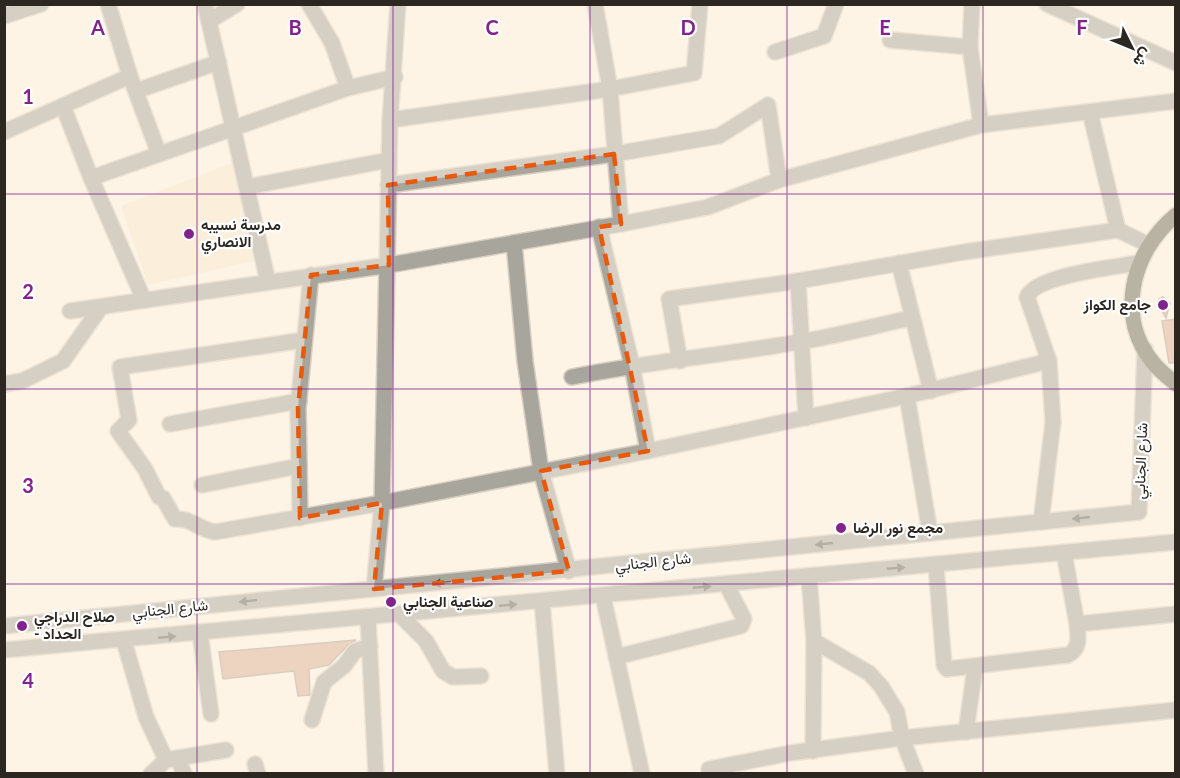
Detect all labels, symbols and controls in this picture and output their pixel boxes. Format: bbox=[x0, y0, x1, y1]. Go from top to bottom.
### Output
text: A bbox=[90, 15, 105, 39]
text: B bbox=[288, 15, 302, 39]
text: C bbox=[485, 15, 499, 39]
text: D bbox=[680, 15, 696, 39]
text: E bbox=[879, 15, 891, 39]
text: F bbox=[1076, 15, 1088, 39]
north arrow bbox=[1102, 18, 1162, 78]
text: ش bbox=[1129, 44, 1157, 72]
text: 1 bbox=[22, 84, 34, 108]
place label: مدرسة نسيبه الانصاري bbox=[201, 215, 281, 255]
marker: مدرسة نسيبه الانصاري bbox=[182, 227, 196, 241]
text: 2 bbox=[22, 279, 34, 303]
place label: جامع الكواز bbox=[1083, 295, 1151, 315]
marker: جامع الكواز bbox=[1156, 298, 1170, 312]
street label: شارع الجنابي bbox=[1130, 422, 1155, 500]
text: 3 bbox=[22, 473, 34, 497]
one-way arrow bbox=[1071, 513, 1090, 523]
place label: مجمع نور الرضا bbox=[853, 518, 943, 538]
marker: مجمع نور الرضا bbox=[834, 521, 848, 535]
one-way arrow bbox=[815, 540, 834, 549]
street label: شارع الجنابي bbox=[614, 548, 693, 579]
one-way arrow bbox=[887, 563, 906, 573]
one-way arrow bbox=[433, 578, 452, 588]
one-way arrow bbox=[693, 582, 712, 592]
place label: صناعية الجنابي bbox=[403, 592, 494, 615]
street label: شارع الجنابي bbox=[131, 595, 210, 626]
marker: صناعية الجنابي bbox=[384, 595, 398, 609]
one-way arrow bbox=[238, 596, 257, 606]
one-way arrow bbox=[499, 600, 518, 610]
place label: صلاح الدراجي - الحداد bbox=[34, 607, 115, 642]
marker: صلاح الدراجي - الحداد bbox=[15, 619, 29, 633]
one-way arrow bbox=[158, 632, 177, 642]
text: 4 bbox=[22, 668, 34, 692]

